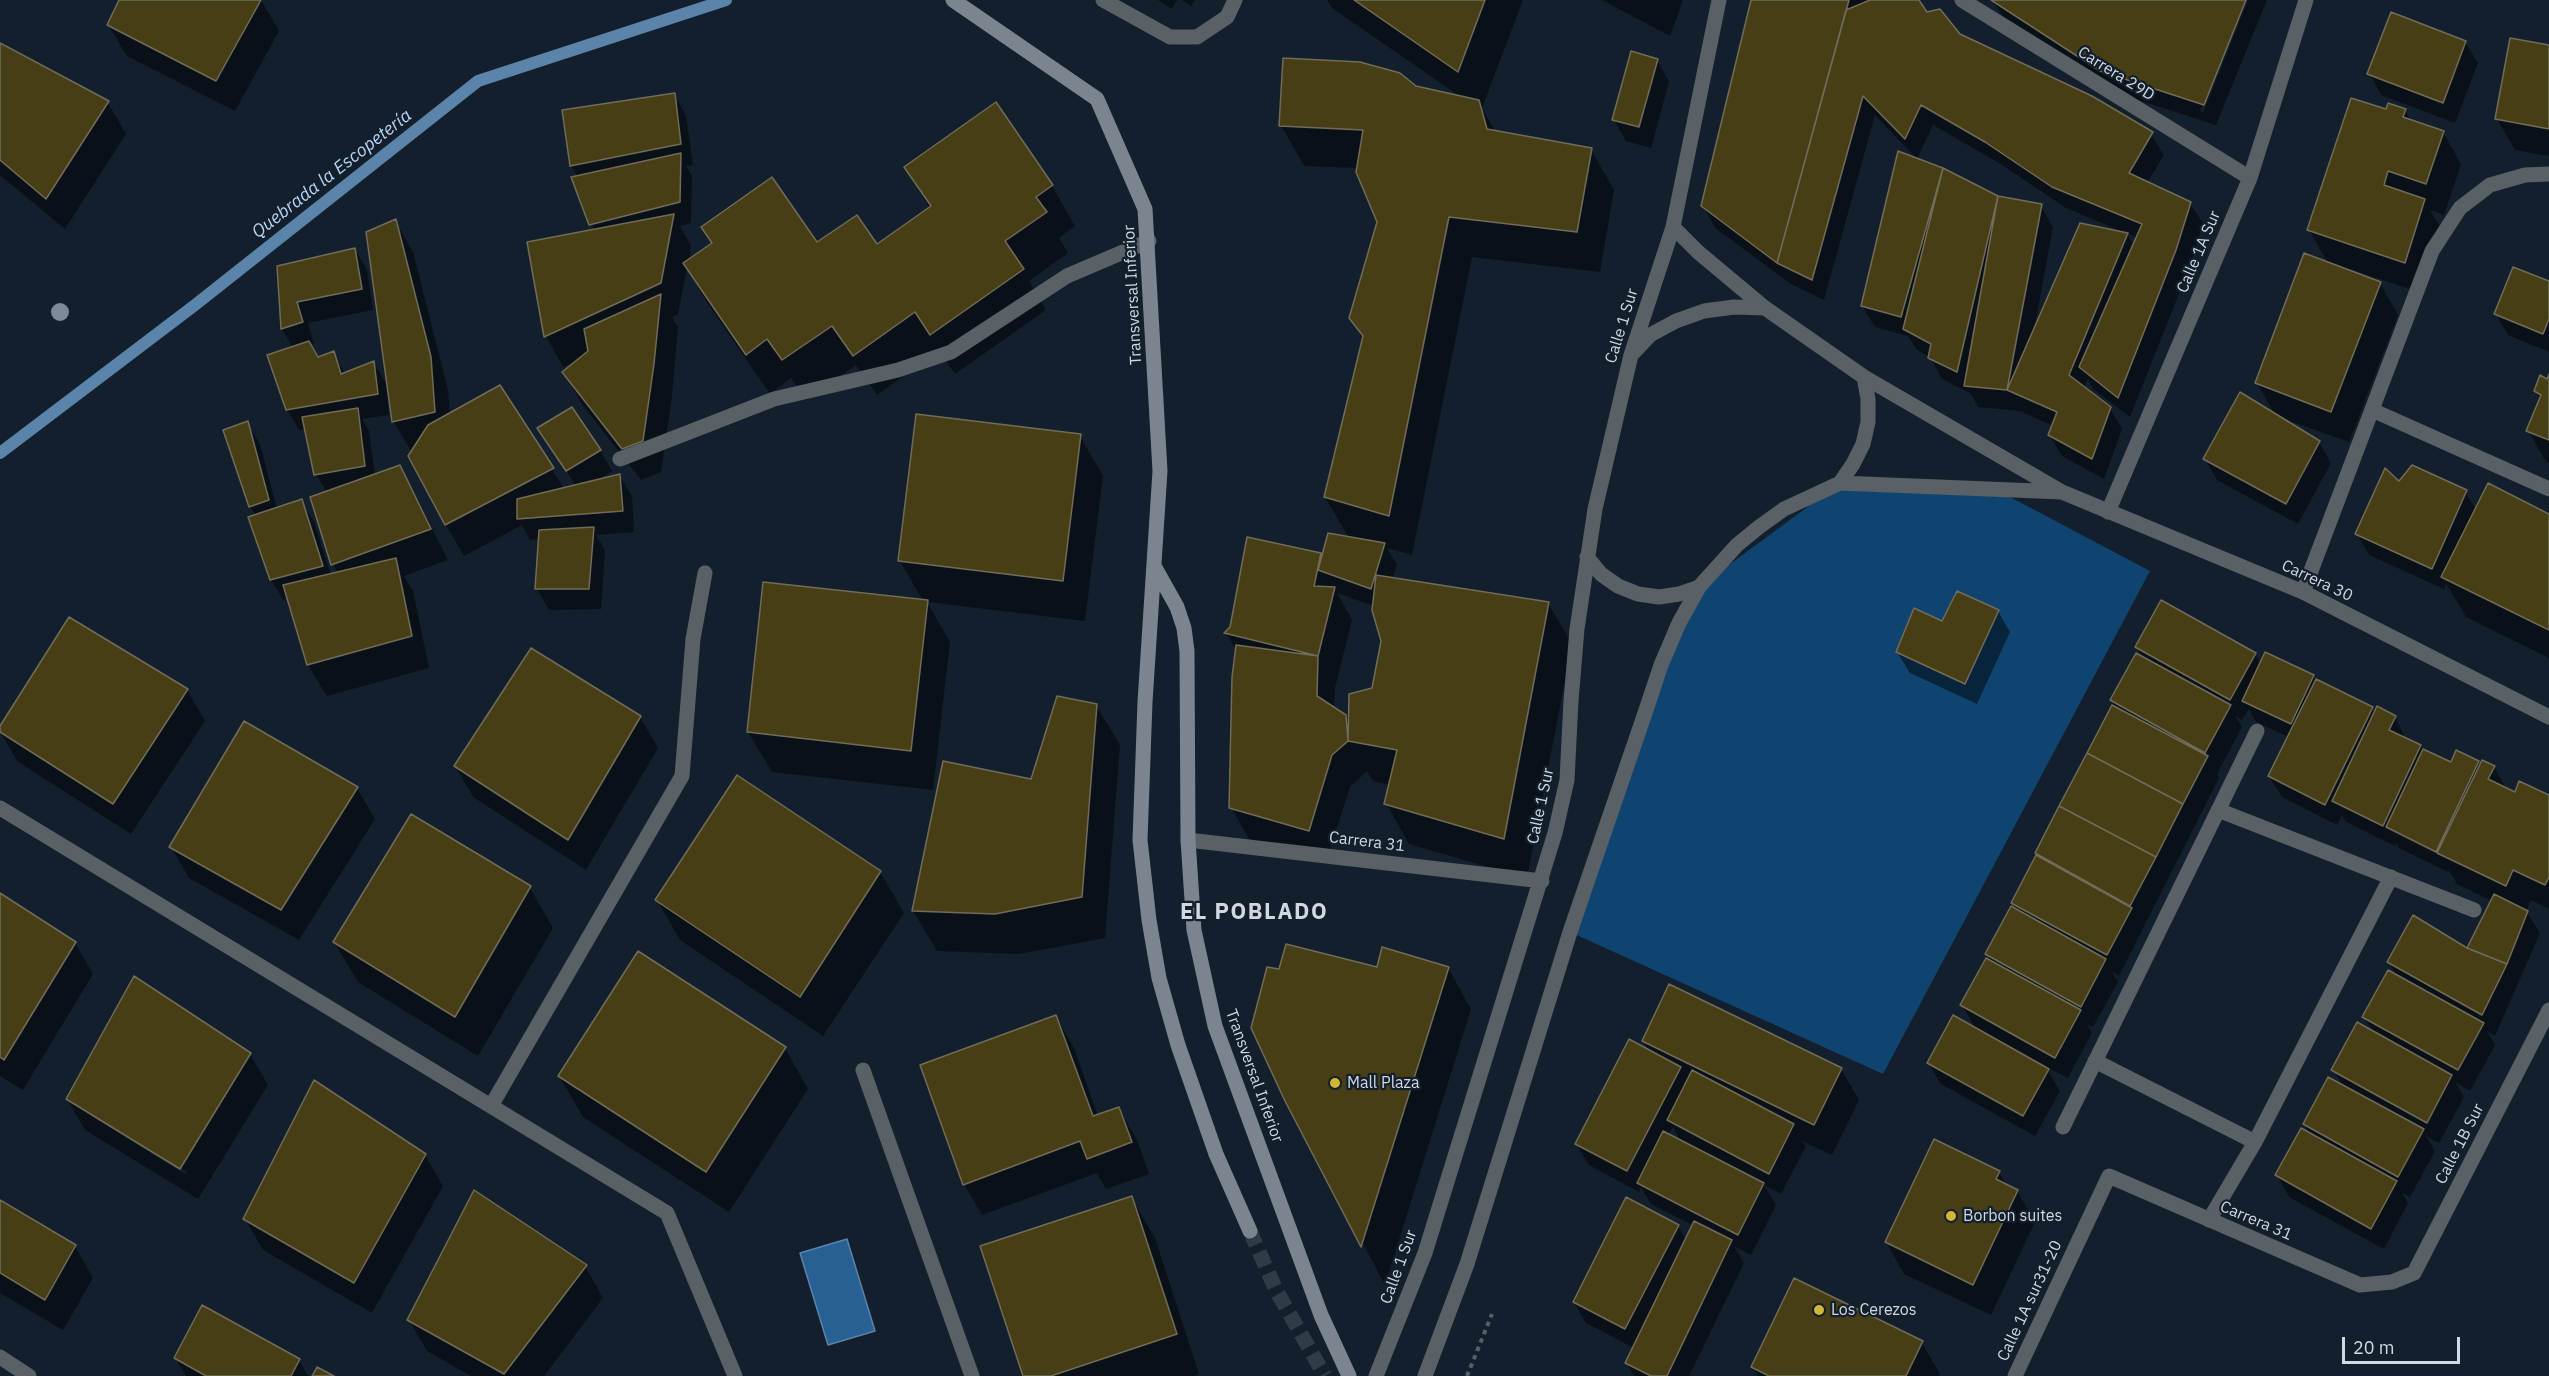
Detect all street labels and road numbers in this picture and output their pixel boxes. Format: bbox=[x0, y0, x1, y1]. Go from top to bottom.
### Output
street label: Carrera 29D bbox=[2074, 43, 2158, 105]
street label: Calle 1A Sur bbox=[2173, 208, 2225, 296]
street label: Transversal Inferior bbox=[1120, 224, 1146, 366]
street label: Calle 1 Sur bbox=[1602, 286, 1642, 366]
street label: Carrera 30 bbox=[2278, 556, 2356, 606]
street label: Calle 1 Sur bbox=[1524, 766, 1558, 846]
street label: Carrera 31 bbox=[1328, 828, 1406, 856]
street label: Transversal Inferior bbox=[1221, 1007, 1287, 1145]
street label: Calle 1B Sur bbox=[2432, 1101, 2488, 1187]
street label: Carrera 31 bbox=[2217, 1197, 2295, 1245]
street label: Calle 1 Sur bbox=[1377, 1227, 1421, 1307]
street label: Calle 1A sur31-20 bbox=[1994, 1238, 2066, 1364]

